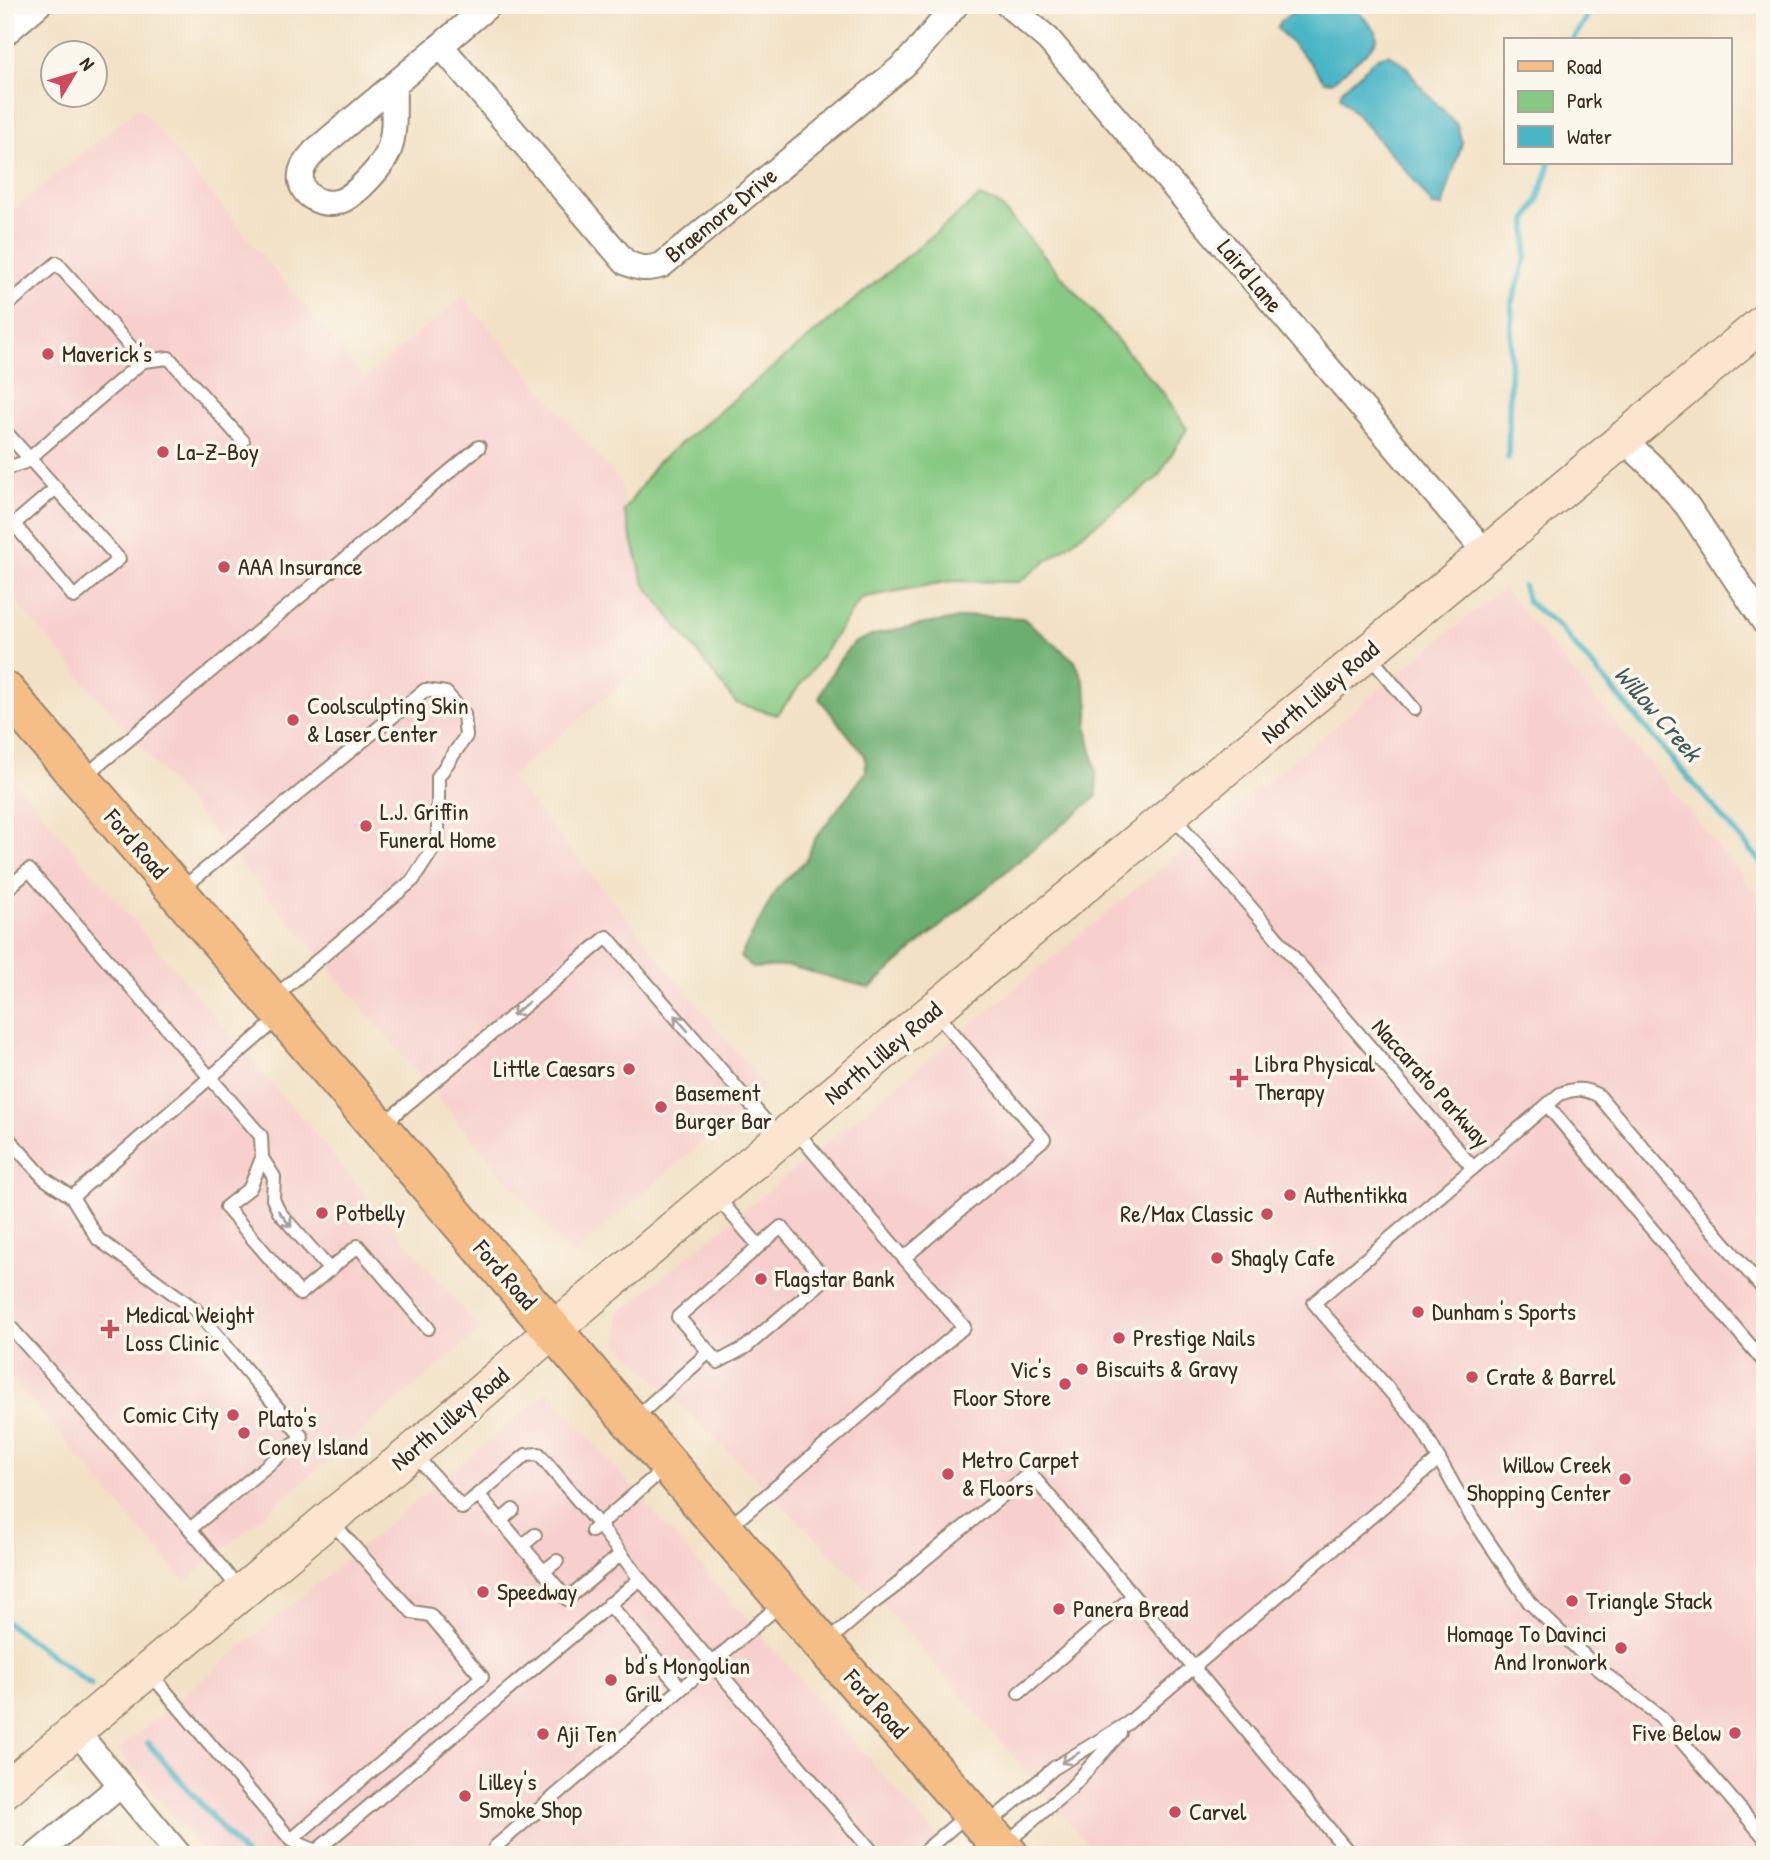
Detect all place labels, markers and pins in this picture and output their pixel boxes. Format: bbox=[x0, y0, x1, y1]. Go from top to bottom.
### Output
place label: Maverick's bbox=[62, 337, 152, 369]
marker: Maverick's bbox=[40, 346, 56, 362]
place label: La-Z-Boy bbox=[177, 435, 259, 467]
marker: La-Z-Boy bbox=[155, 444, 171, 460]
place label: AAA Insurance bbox=[238, 550, 363, 582]
marker: AAA Insurance bbox=[216, 559, 232, 575]
place label: Coolsculpting Skin & Laser Center bbox=[307, 689, 469, 749]
marker: Coolsculpting Skin & Laser Center bbox=[285, 712, 301, 728]
place label: L.J. Griffin Funeral Home bbox=[379, 795, 497, 855]
marker: L.J. Griffin Funeral Home bbox=[358, 818, 374, 834]
place label: Libra Physical Therapy bbox=[1255, 1047, 1375, 1107]
place label: Little Caesars bbox=[493, 1052, 615, 1084]
marker: Little Caesars bbox=[621, 1061, 637, 1077]
marker: Libra Physical Therapy bbox=[1229, 1068, 1249, 1088]
place label: Basement Burger Bar bbox=[675, 1076, 772, 1136]
marker: Basement Burger Bar bbox=[653, 1099, 669, 1115]
place label: Authentikka bbox=[1304, 1178, 1407, 1210]
marker: Authentikka bbox=[1282, 1187, 1298, 1203]
place label: Potbelly bbox=[336, 1196, 405, 1228]
place label: Re/Max Classic bbox=[1120, 1197, 1254, 1229]
marker: Potbelly bbox=[314, 1205, 330, 1221]
marker: Re/Max Classic bbox=[1259, 1206, 1275, 1222]
place label: Shagly Cafe bbox=[1231, 1241, 1335, 1273]
marker: Shagly Cafe bbox=[1209, 1250, 1225, 1266]
place label: Flagstar Bank bbox=[774, 1262, 895, 1294]
marker: Flagstar Bank bbox=[753, 1271, 769, 1287]
place label: Dunham's Sports bbox=[1432, 1295, 1576, 1327]
place label: Medical Weight Loss Clinic bbox=[126, 1298, 255, 1358]
marker: Dunham's Sports bbox=[1410, 1304, 1426, 1320]
marker: Medical Weight Loss Clinic bbox=[100, 1319, 120, 1339]
place label: Prestige Nails bbox=[1133, 1321, 1255, 1353]
marker: Prestige Nails bbox=[1111, 1330, 1127, 1346]
place label: Biscuits & Gravy bbox=[1096, 1352, 1238, 1384]
place label: Vic's Floor Store bbox=[953, 1353, 1051, 1413]
place label: Crate & Barrel bbox=[1486, 1360, 1616, 1392]
marker: Biscuits & Gravy bbox=[1074, 1361, 1090, 1377]
marker: Crate & Barrel bbox=[1464, 1369, 1480, 1385]
marker: Vic's Floor Store bbox=[1057, 1376, 1073, 1392]
place label: Comic City bbox=[123, 1398, 219, 1430]
place label: Plato's Coney Island bbox=[258, 1402, 368, 1462]
marker: Comic City bbox=[225, 1407, 241, 1423]
marker: Plato's Coney Island bbox=[236, 1425, 252, 1441]
place label: Metro Carpet & Floors bbox=[962, 1443, 1079, 1503]
place label: Willow Creek Shopping Center bbox=[1467, 1448, 1611, 1508]
marker: Metro Carpet & Floors bbox=[940, 1466, 956, 1482]
marker: Willow Creek Shopping Center bbox=[1617, 1471, 1633, 1487]
place label: Speedway bbox=[497, 1575, 577, 1607]
marker: Speedway bbox=[475, 1584, 491, 1600]
place label: Triangle Stack bbox=[1586, 1584, 1712, 1616]
place label: Panera Bread bbox=[1073, 1592, 1188, 1624]
marker: Triangle Stack bbox=[1564, 1593, 1580, 1609]
marker: Panera Bread bbox=[1051, 1601, 1067, 1617]
place label: Homage To Davinci And Ironwork bbox=[1447, 1617, 1607, 1677]
marker: Homage To Davinci And Ironwork bbox=[1613, 1640, 1629, 1656]
place label: bd's Mongolian Grill bbox=[625, 1649, 750, 1709]
marker: bd's Mongolian Grill bbox=[603, 1672, 619, 1688]
place label: Five Below bbox=[1632, 1716, 1721, 1748]
place label: Aji Ten bbox=[557, 1717, 617, 1749]
marker: Five Below bbox=[1727, 1725, 1743, 1741]
marker: Aji Ten bbox=[535, 1726, 551, 1742]
place label: Lilley's Smoke Shop bbox=[479, 1765, 582, 1825]
marker: Lilley's Smoke Shop bbox=[457, 1788, 473, 1804]
place label: Carvel bbox=[1189, 1795, 1247, 1827]
marker: Carvel bbox=[1167, 1804, 1183, 1820]

